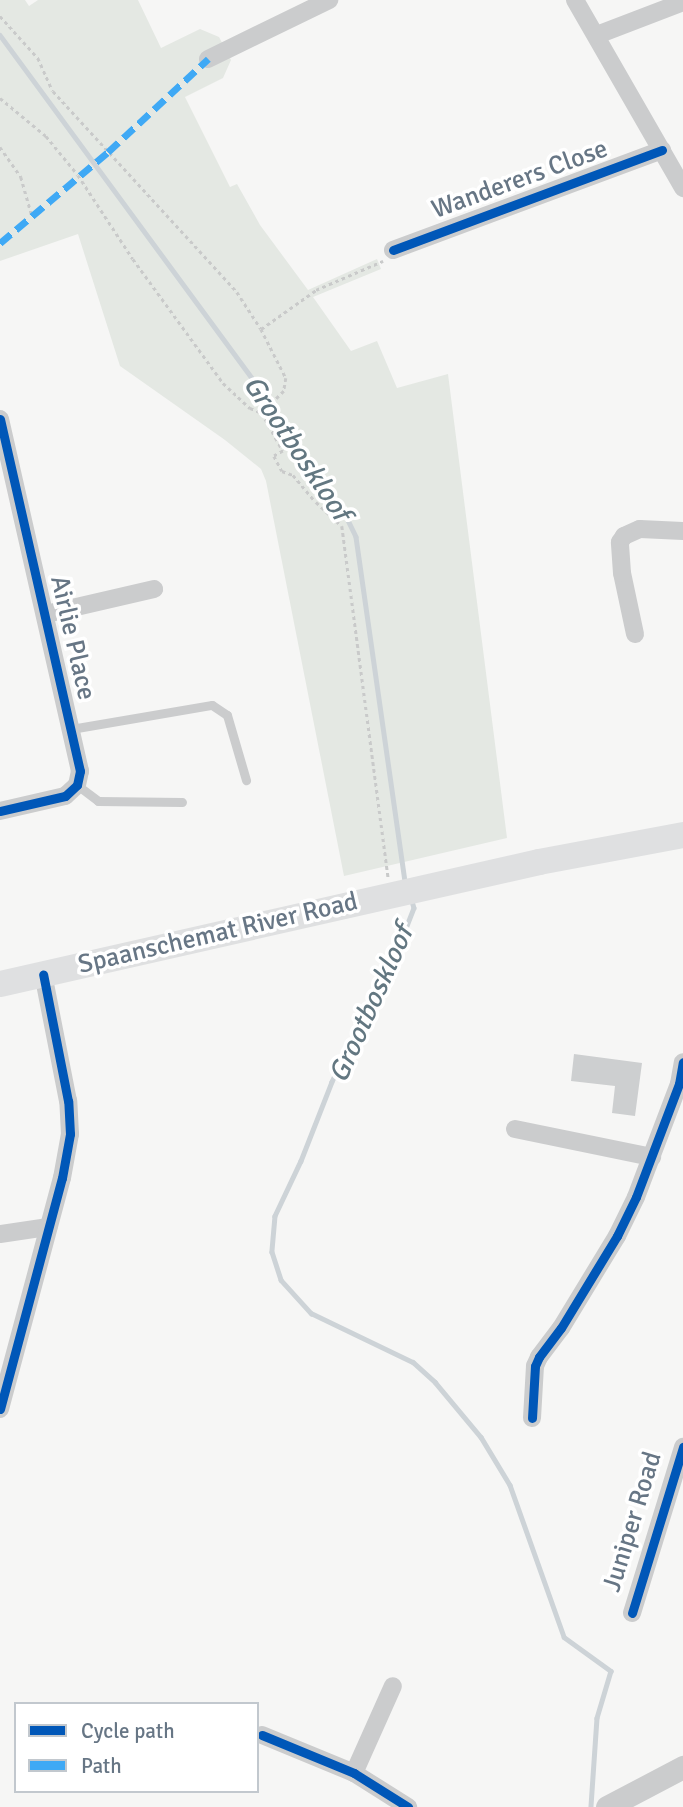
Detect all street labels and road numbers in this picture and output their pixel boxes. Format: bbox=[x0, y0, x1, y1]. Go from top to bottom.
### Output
street label: Wanderers Close bbox=[428, 134, 612, 226]
street label: Airlie Place bbox=[43, 573, 101, 703]
street label: Spaanschemat River Road bbox=[75, 887, 361, 981]
street label: Juniper Road bbox=[597, 1448, 669, 1596]

